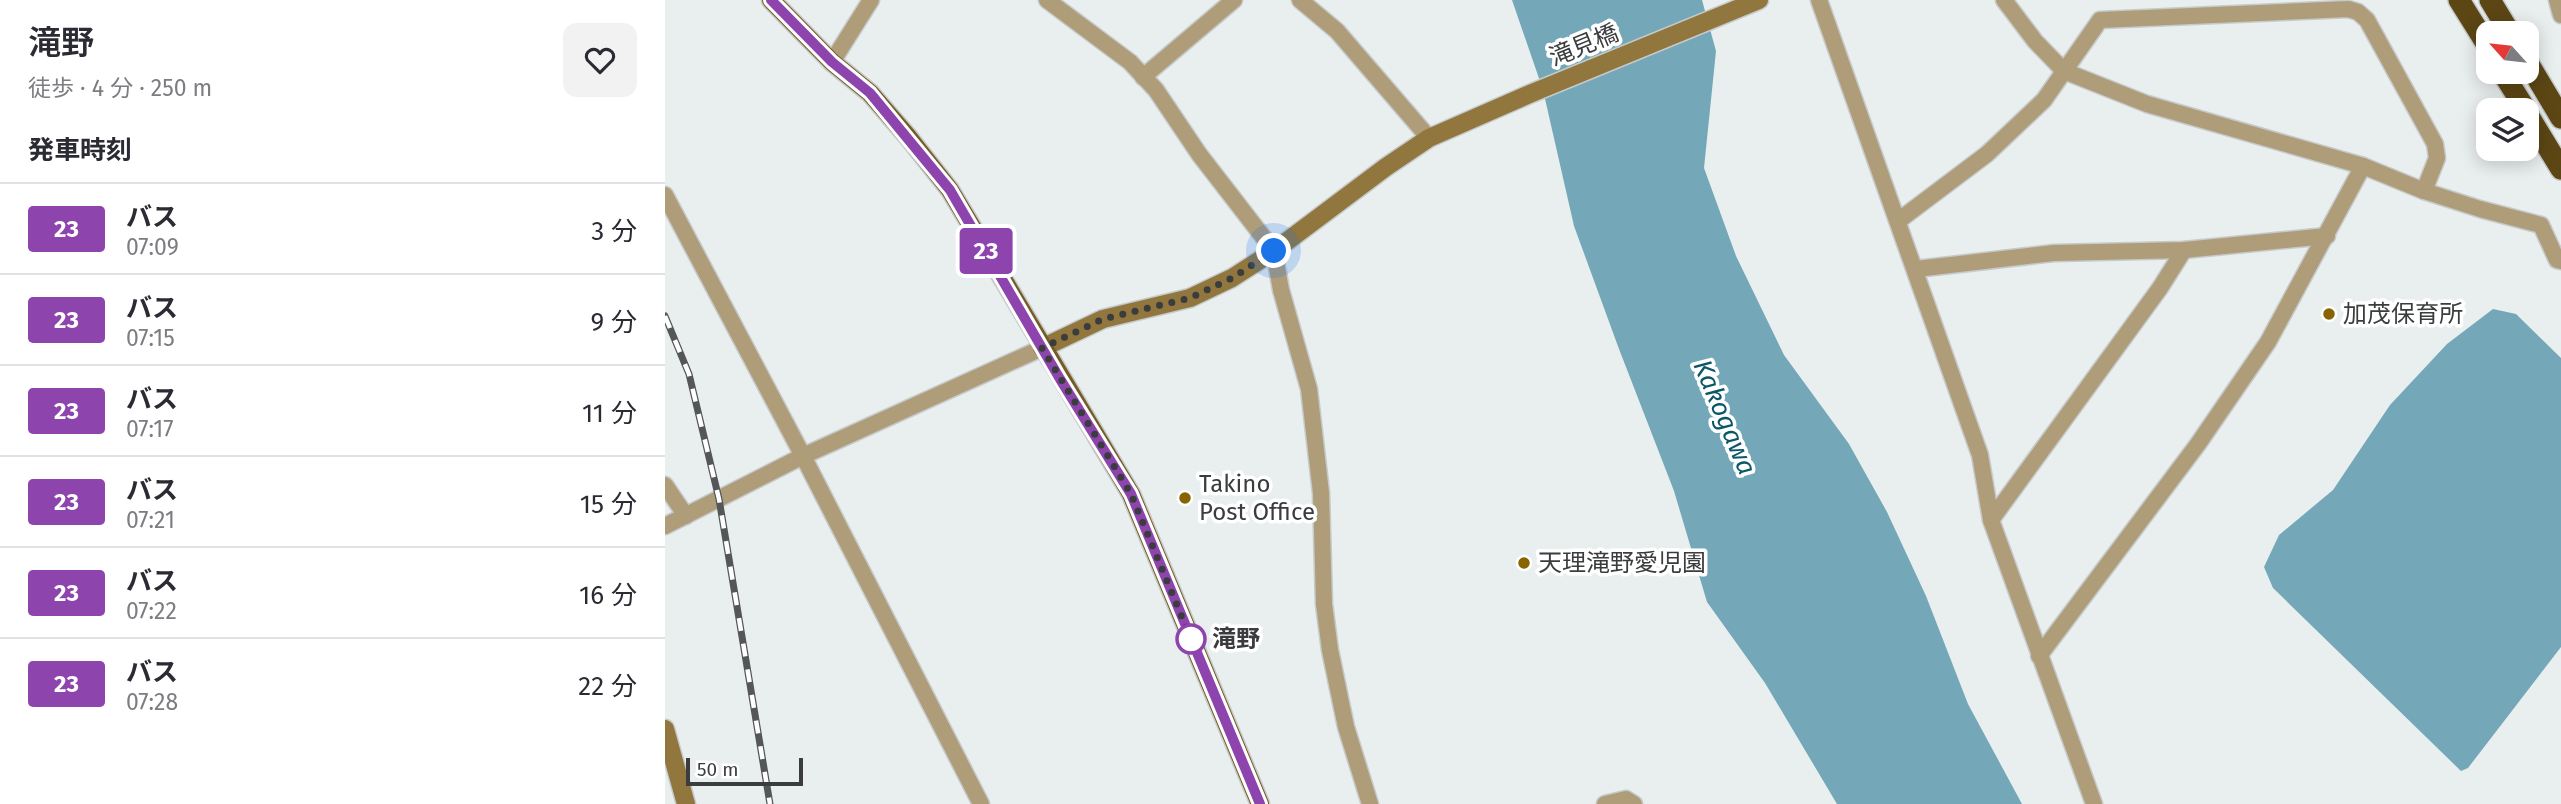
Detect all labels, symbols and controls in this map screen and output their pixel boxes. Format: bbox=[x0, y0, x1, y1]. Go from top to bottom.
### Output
street label: 滝見橋 bbox=[1545, 19, 1623, 71]
north arrow bbox=[2476, 21, 2539, 84]
map controls bbox=[2476, 21, 2539, 161]
text: 滝野 bbox=[28, 23, 94, 63]
button: heart bbox=[563, 23, 637, 97]
text: 徒歩 · 4 分 · 250 m bbox=[28, 74, 212, 102]
button: layers bbox=[2476, 98, 2539, 161]
text: 発車時刻 bbox=[28, 135, 132, 166]
text: バス bbox=[126, 202, 178, 233]
text: 23 bbox=[54, 215, 79, 243]
text: 3 分 bbox=[591, 216, 637, 247]
line badge: 23 bbox=[955, 228, 1017, 274]
text: 07:09 bbox=[126, 233, 179, 261]
your location bbox=[1256, 233, 1291, 268]
text: 23 bbox=[974, 237, 998, 265]
text: バス bbox=[126, 293, 178, 324]
place label: 加茂保育所 bbox=[2343, 300, 2463, 328]
text: 23 bbox=[54, 306, 79, 334]
marker: 加茂保育所 bbox=[2321, 306, 2337, 322]
text: 9 分 bbox=[590, 307, 637, 338]
text: 07:15 bbox=[126, 324, 175, 352]
water label: Kakogawa bbox=[1686, 355, 1763, 479]
text: バス bbox=[126, 384, 178, 415]
text: 23 bbox=[54, 397, 79, 425]
text: 11 分 bbox=[582, 398, 637, 429]
text: 07:17 bbox=[126, 415, 173, 443]
place label: Takino Post Office bbox=[1199, 470, 1315, 526]
text: バス bbox=[126, 475, 178, 506]
text: 23 bbox=[54, 488, 79, 516]
text: 15 分 bbox=[580, 489, 637, 520]
marker: Takino Post Office bbox=[1177, 490, 1193, 506]
text: 07:21 bbox=[126, 506, 175, 534]
place label: 天理滝野愛児園 bbox=[1538, 549, 1706, 577]
marker: 天理滝野愛児園 bbox=[1516, 555, 1532, 571]
text: バス bbox=[126, 566, 178, 597]
text: 23 bbox=[54, 579, 79, 607]
text: 16 分 bbox=[579, 580, 637, 611]
text: 07:22 bbox=[126, 597, 177, 625]
marker: 滝野 bbox=[1176, 624, 1206, 654]
place label: 滝野 bbox=[1212, 625, 1260, 653]
text: バス bbox=[126, 657, 178, 688]
text: 23 bbox=[54, 670, 79, 698]
text: 22 分 bbox=[578, 671, 637, 702]
text: 07:28 bbox=[126, 688, 178, 716]
scale bar bbox=[686, 755, 803, 787]
text: 50 m bbox=[697, 758, 738, 781]

